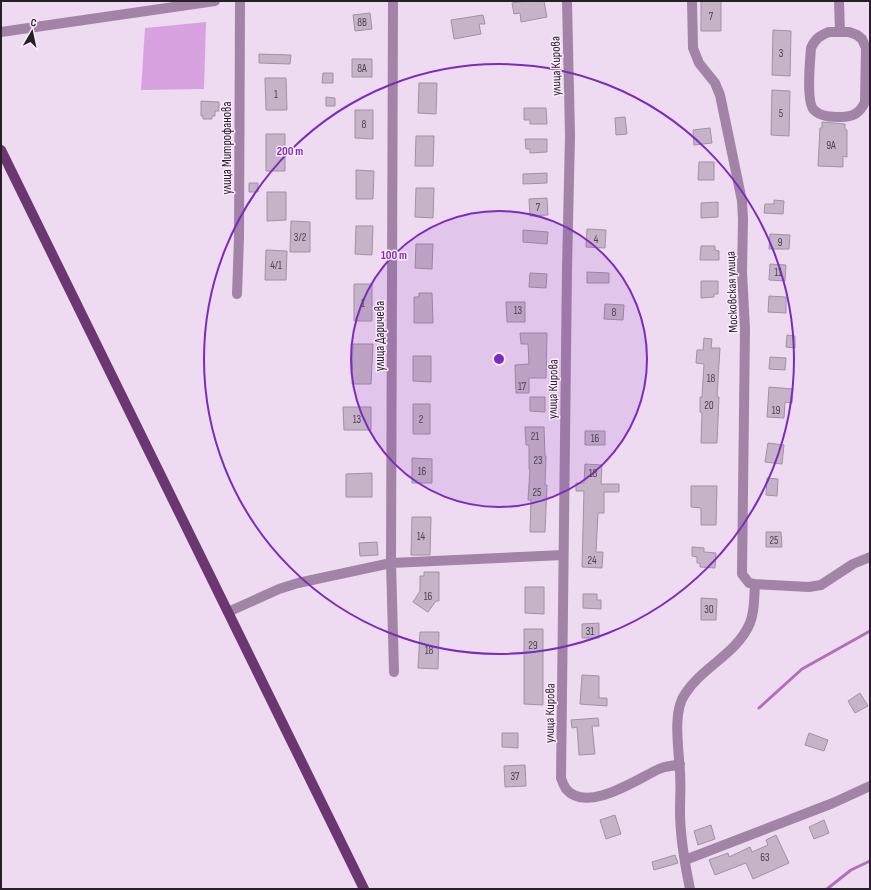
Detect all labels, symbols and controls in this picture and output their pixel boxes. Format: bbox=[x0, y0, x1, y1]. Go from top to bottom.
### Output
house number: 7 bbox=[709, 10, 714, 23]
north arrow bbox=[12, 12, 52, 52]
text: С bbox=[30, 16, 38, 30]
house number: 8В bbox=[357, 16, 367, 29]
street label: улица Кирова bbox=[547, 36, 565, 96]
house number: 3 bbox=[779, 47, 784, 60]
house number: 8А bbox=[357, 62, 367, 75]
house number: 1 bbox=[274, 88, 278, 101]
street label: улица Митрофанова bbox=[219, 102, 235, 194]
house number: 5 bbox=[779, 107, 783, 120]
house number: 8 bbox=[362, 118, 367, 131]
house number: 9А bbox=[826, 139, 836, 152]
text: 200 m bbox=[277, 144, 303, 159]
house number: 7 bbox=[536, 201, 541, 214]
house number: 3/2 bbox=[294, 231, 307, 244]
house number: 4 bbox=[594, 233, 599, 246]
house number: 9 bbox=[778, 236, 783, 249]
text: 100 m bbox=[381, 248, 407, 263]
street label: Московская улица bbox=[723, 251, 741, 333]
house number: 4/1 bbox=[270, 259, 282, 272]
house number: 11 bbox=[774, 266, 782, 279]
house number: 1 bbox=[361, 297, 365, 310]
street label: улица Даричева bbox=[372, 301, 388, 371]
house number: 13 bbox=[514, 304, 523, 317]
house number: 8 bbox=[612, 306, 617, 319]
centre of rings bbox=[492, 352, 506, 366]
street label: улица Кирова bbox=[544, 359, 562, 419]
house number: 18 bbox=[707, 372, 716, 385]
house number: 17 bbox=[518, 380, 527, 393]
house number: 20 bbox=[704, 399, 714, 412]
house number: 19 bbox=[772, 404, 780, 417]
house number: 13 bbox=[353, 413, 362, 426]
house number: 2 bbox=[419, 413, 424, 426]
house number: 21 bbox=[531, 430, 539, 443]
house number: 16 bbox=[591, 432, 600, 445]
house number: 23 bbox=[533, 454, 543, 467]
house number: 16 bbox=[418, 465, 427, 478]
house number: 18 bbox=[589, 467, 598, 480]
house number: 25 bbox=[533, 486, 541, 499]
house number: 14 bbox=[417, 530, 426, 543]
house number: 25 bbox=[770, 534, 778, 547]
house number: 24 bbox=[587, 554, 597, 567]
house number: 16 bbox=[424, 590, 433, 603]
house number: 30 bbox=[704, 603, 714, 616]
house number: 31 bbox=[586, 625, 594, 638]
house number: 29 bbox=[528, 639, 538, 652]
house number: 18 bbox=[425, 644, 434, 657]
street label: улица Кирова bbox=[541, 683, 559, 743]
house number: 37 bbox=[510, 770, 520, 783]
house number: 63 bbox=[760, 851, 770, 864]

